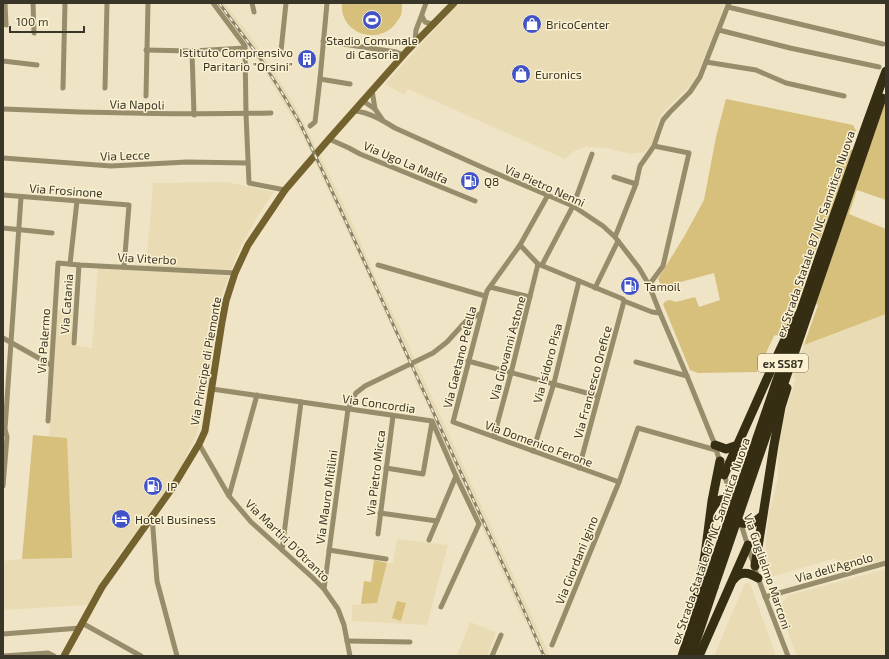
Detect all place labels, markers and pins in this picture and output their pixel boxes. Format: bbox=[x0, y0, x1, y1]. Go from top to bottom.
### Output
sports icon: Stadio Comunale di Casoria bbox=[361, 9, 383, 31]
shop icon: BricoCenter bbox=[521, 13, 543, 35]
place label: BricoCenter bbox=[546, 17, 610, 31]
place label: Stadio Comunale di Casoria bbox=[326, 33, 418, 61]
place label: Istituto Comprensivo Paritario "Orsini" bbox=[179, 45, 293, 73]
building icon: Istituto Comprensivo Paritario "Orsini" bbox=[296, 48, 318, 70]
shop icon: Euronics bbox=[510, 63, 532, 85]
place label: Euronics bbox=[535, 67, 582, 81]
fuel station icon: Q8 bbox=[459, 170, 481, 192]
place label: Q8 bbox=[484, 174, 499, 189]
fuel station icon: Tamoil bbox=[619, 275, 641, 297]
place label: Tamoil bbox=[644, 279, 681, 293]
fuel station icon: IP bbox=[142, 475, 164, 497]
place label: IP bbox=[167, 479, 177, 493]
hotel icon: Hotel Business bbox=[110, 508, 132, 530]
place label: Hotel Business bbox=[135, 512, 216, 526]

